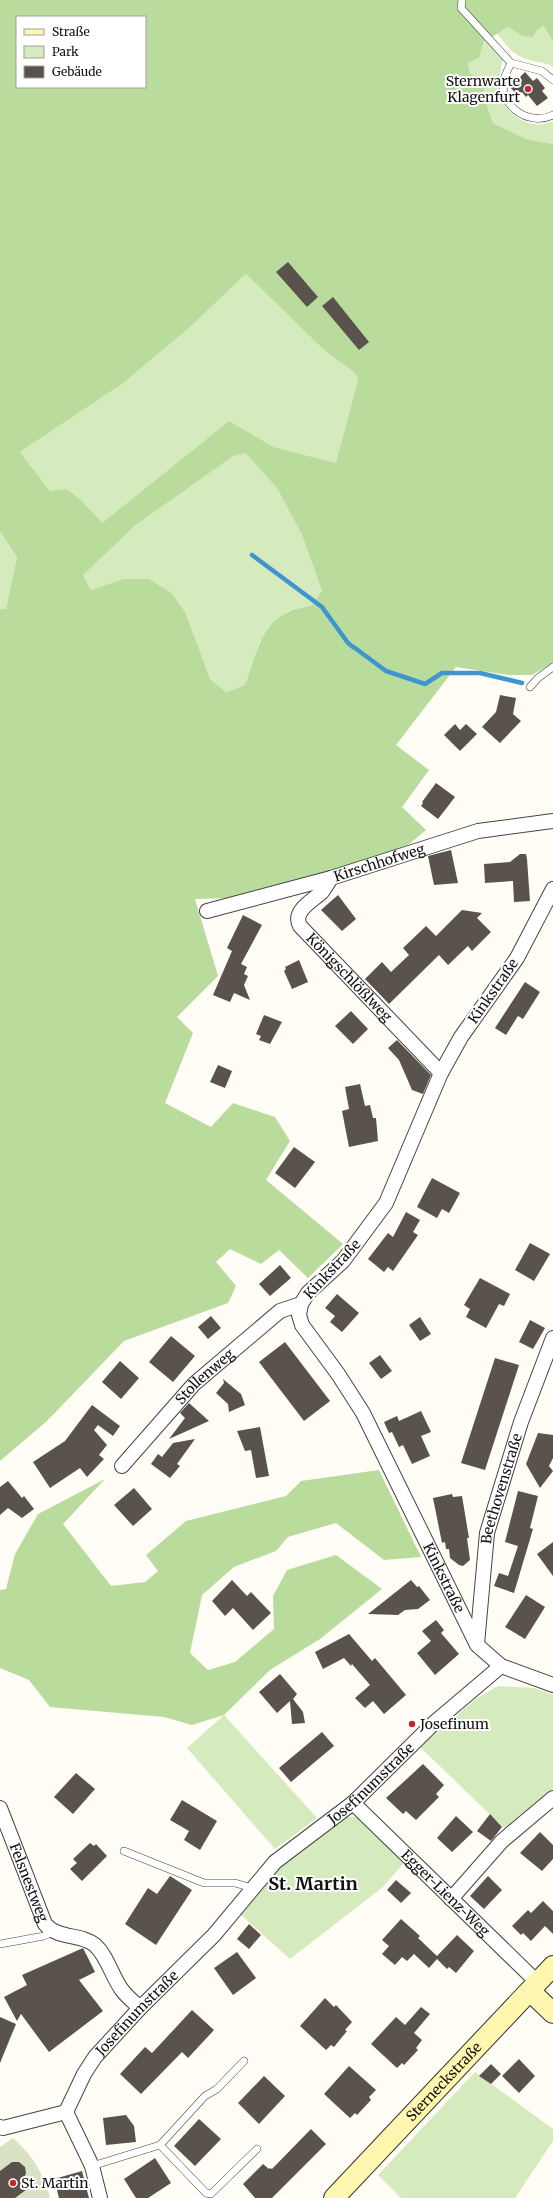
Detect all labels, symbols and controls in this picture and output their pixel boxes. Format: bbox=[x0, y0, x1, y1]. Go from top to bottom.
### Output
legend bbox=[16, 16, 146, 88]
text: Straße bbox=[52, 24, 90, 39]
text: Park bbox=[52, 44, 79, 59]
text: Gebäude bbox=[52, 64, 102, 79]
place label: Sternwarte Klagenfurt bbox=[446, 72, 521, 106]
marker: Sternwarte Klagenfurt bbox=[523, 84, 533, 94]
street label: Kirschhofweg bbox=[332, 839, 427, 886]
street label: Königschlößlweg bbox=[302, 929, 396, 1026]
street label: Kinkstraße bbox=[464, 955, 522, 1027]
street label: Kinkstraße bbox=[300, 1235, 364, 1303]
street label: Stollenweg bbox=[171, 1344, 238, 1408]
street label: Beethovenstraße bbox=[477, 1431, 526, 1545]
street label: Kinkstraße bbox=[419, 1540, 469, 1616]
place label: Josefinum bbox=[419, 1715, 489, 1733]
marker: Josefinum bbox=[407, 1719, 417, 1729]
street label: Josefinumstraße bbox=[323, 1739, 418, 1829]
street label: Felsnestweg bbox=[5, 1840, 53, 1925]
street label: Egger-Lienz-Weg bbox=[397, 1846, 494, 1940]
district label: St. Martin bbox=[268, 1872, 358, 1895]
street label: Josefinumstraße bbox=[91, 1966, 182, 2060]
street label: Sterneckstraße bbox=[402, 2038, 486, 2125]
place label: St. Martin bbox=[21, 2174, 89, 2192]
marker: St. Martin bbox=[8, 2178, 18, 2188]

